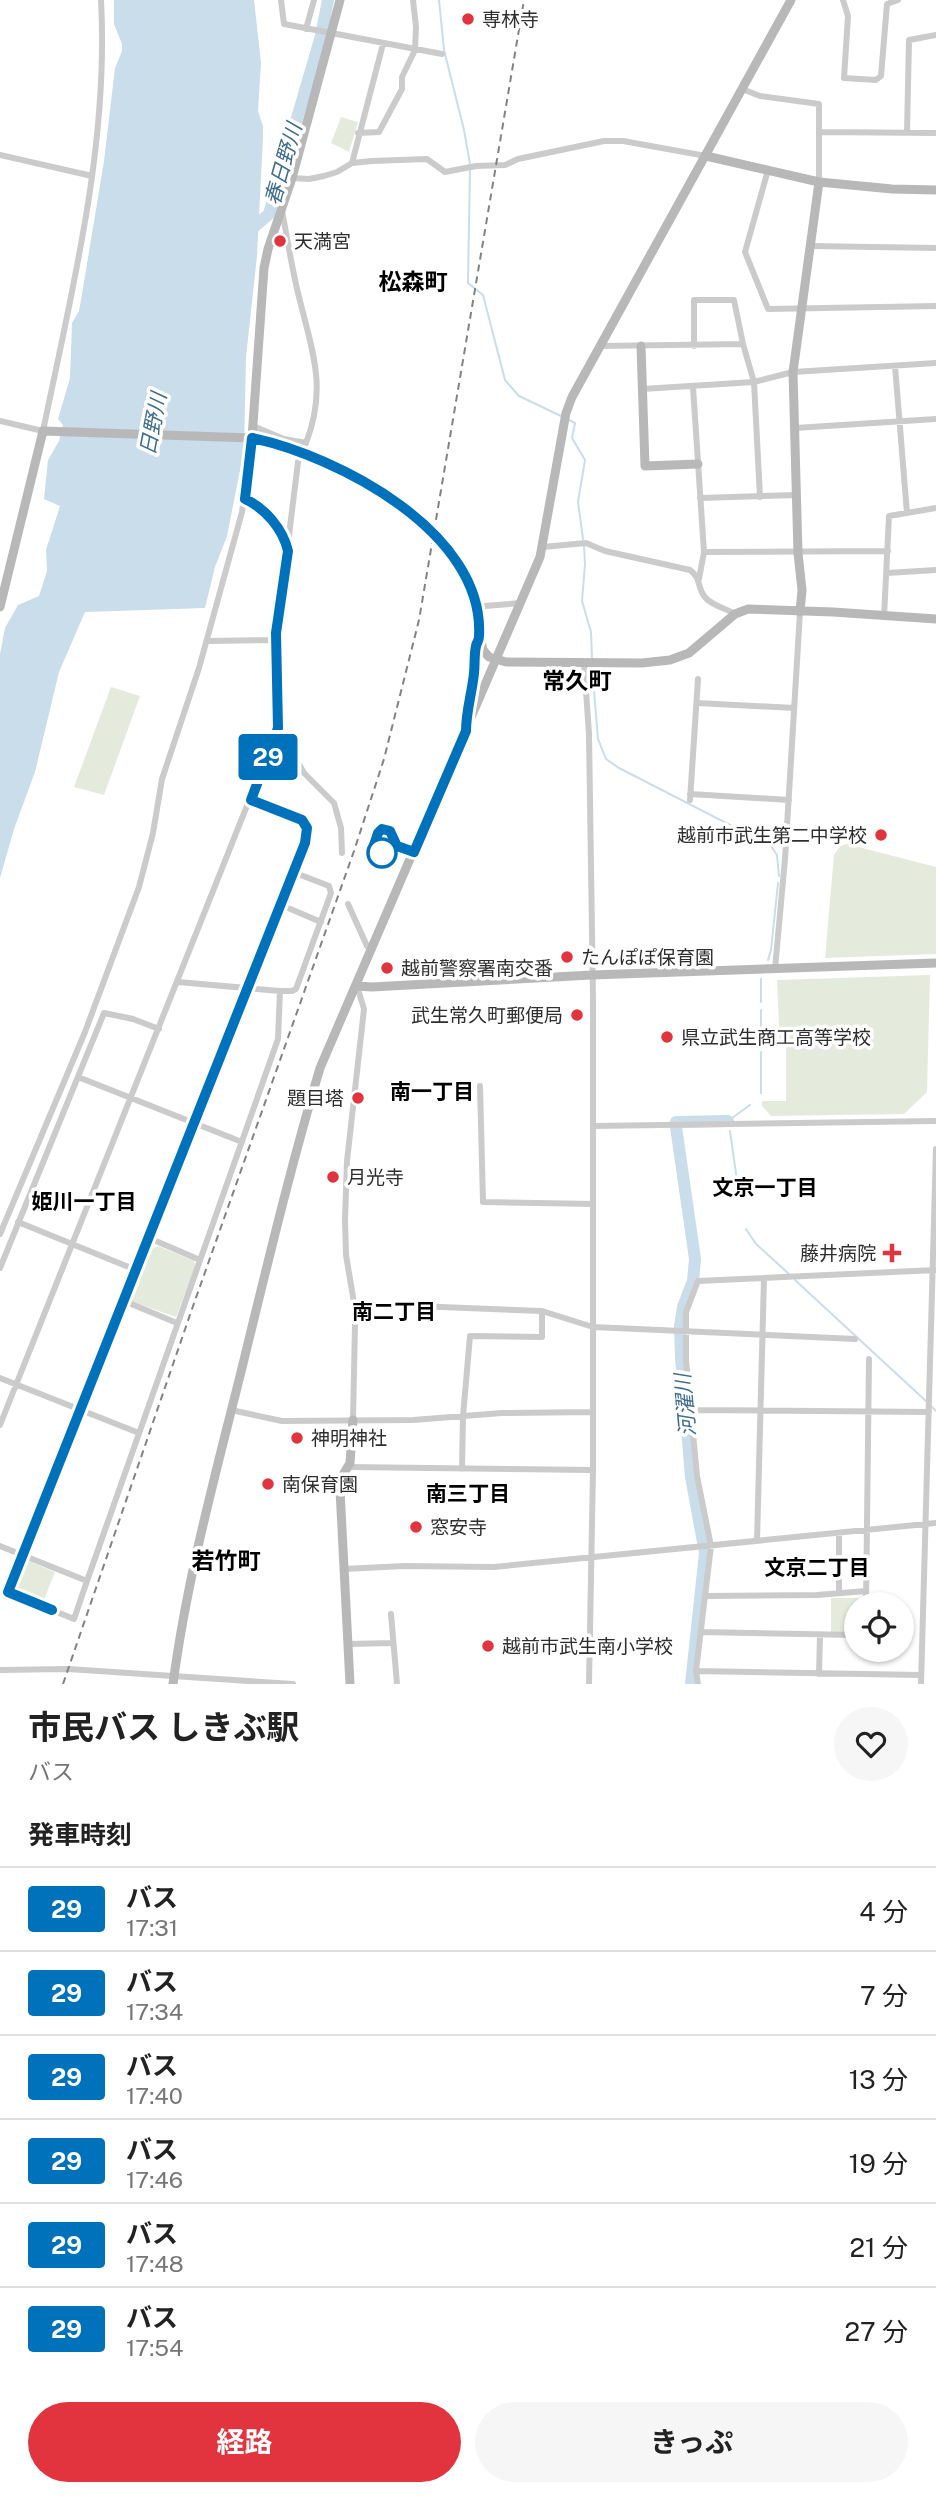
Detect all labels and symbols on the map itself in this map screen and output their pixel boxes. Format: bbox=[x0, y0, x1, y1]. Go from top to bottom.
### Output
place label: 専林寺 bbox=[482, 8, 539, 30]
marker: 専林寺 bbox=[460, 11, 476, 27]
water label: 春日野川 bbox=[259, 118, 307, 208]
place label: 天満宮 bbox=[294, 230, 351, 252]
marker: 天満宮 bbox=[272, 233, 288, 249]
district label: 松森町 bbox=[379, 268, 448, 295]
water label: 日野川 bbox=[135, 389, 172, 457]
district label: 常久町 bbox=[543, 667, 612, 694]
line badge: 29 bbox=[236, 734, 300, 780]
place label: 越前市武生第二中学校 bbox=[677, 824, 867, 846]
marker: 越前市武生第二中学校 bbox=[873, 827, 889, 843]
unlabelled marker bbox=[367, 838, 397, 868]
place label: たんぽぽ保育園 bbox=[581, 946, 714, 968]
marker: たんぽぽ保育園 bbox=[559, 949, 575, 965]
place label: 越前警察署南交番 bbox=[401, 957, 553, 979]
marker: 越前警察署南交番 bbox=[379, 960, 395, 976]
place label: 武生常久町郵便局 bbox=[411, 1004, 563, 1026]
marker: 武生常久町郵便局 bbox=[569, 1007, 585, 1023]
place label: 県立武生商工高等学校 bbox=[681, 1026, 871, 1048]
marker: 県立武生商工高等学校 bbox=[659, 1029, 675, 1045]
district label: 南一丁目 bbox=[390, 1079, 474, 1104]
place label: 題目塔 bbox=[287, 1087, 344, 1109]
marker: 題目塔 bbox=[350, 1090, 366, 1106]
place label: 月光寺 bbox=[347, 1166, 404, 1188]
marker: 月光寺 bbox=[325, 1169, 341, 1185]
district label: 文京一丁目 bbox=[713, 1175, 818, 1200]
district label: 姫川一丁目 bbox=[32, 1189, 137, 1214]
place label: 藤井病院 bbox=[800, 1242, 876, 1264]
marker: 藤井病院 bbox=[882, 1243, 902, 1263]
district label: 南二丁目 bbox=[352, 1299, 436, 1324]
water label: 河濯川 bbox=[670, 1371, 700, 1437]
place label: 神明神社 bbox=[311, 1427, 387, 1449]
marker: 神明神社 bbox=[289, 1430, 305, 1446]
place label: 南保育園 bbox=[282, 1473, 358, 1495]
marker: 南保育園 bbox=[260, 1476, 276, 1492]
district label: 南三丁目 bbox=[426, 1481, 510, 1506]
place label: 窓安寺 bbox=[430, 1516, 487, 1538]
marker: 窓安寺 bbox=[408, 1519, 424, 1535]
district label: 若竹町 bbox=[192, 1547, 261, 1574]
district label: 文京二丁目 bbox=[765, 1555, 870, 1580]
place label: 越前市武生南小学校 bbox=[502, 1635, 673, 1657]
marker: 越前市武生南小学校 bbox=[480, 1638, 496, 1654]

